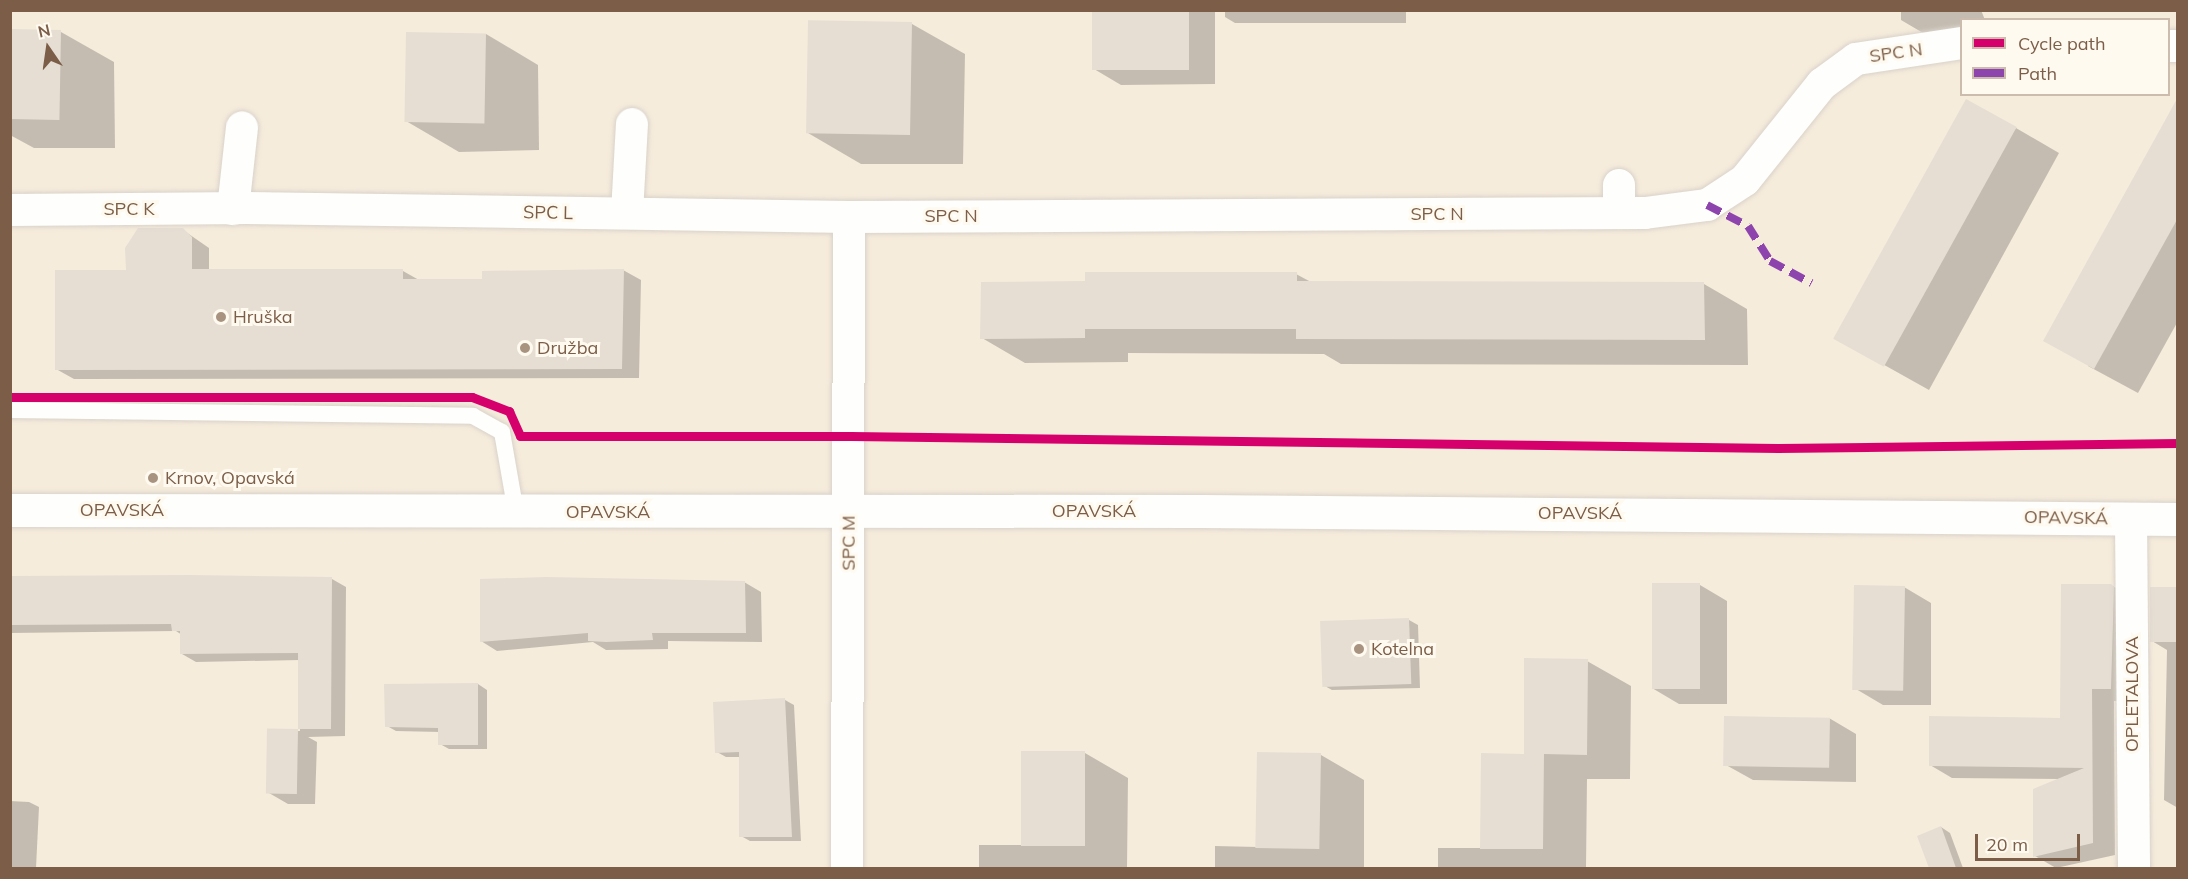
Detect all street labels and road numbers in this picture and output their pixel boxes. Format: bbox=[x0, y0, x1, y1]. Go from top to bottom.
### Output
street label: SPC N bbox=[1868, 39, 1924, 67]
street label: SPC K bbox=[103, 198, 155, 220]
street label: SPC L bbox=[523, 202, 573, 224]
street label: SPC N bbox=[1410, 203, 1464, 225]
street label: SPC N bbox=[924, 205, 978, 227]
street label: OPAVSKÁ bbox=[80, 499, 164, 521]
street label: OPAVSKÁ bbox=[1052, 500, 1136, 522]
street label: OPAVSKÁ bbox=[566, 501, 650, 523]
street label: OPAVSKÁ bbox=[1538, 502, 1622, 524]
street label: OPAVSKÁ bbox=[2024, 506, 2108, 530]
street label: SPC M bbox=[838, 515, 860, 571]
street label: OPLETALOVA bbox=[2121, 636, 2143, 752]

